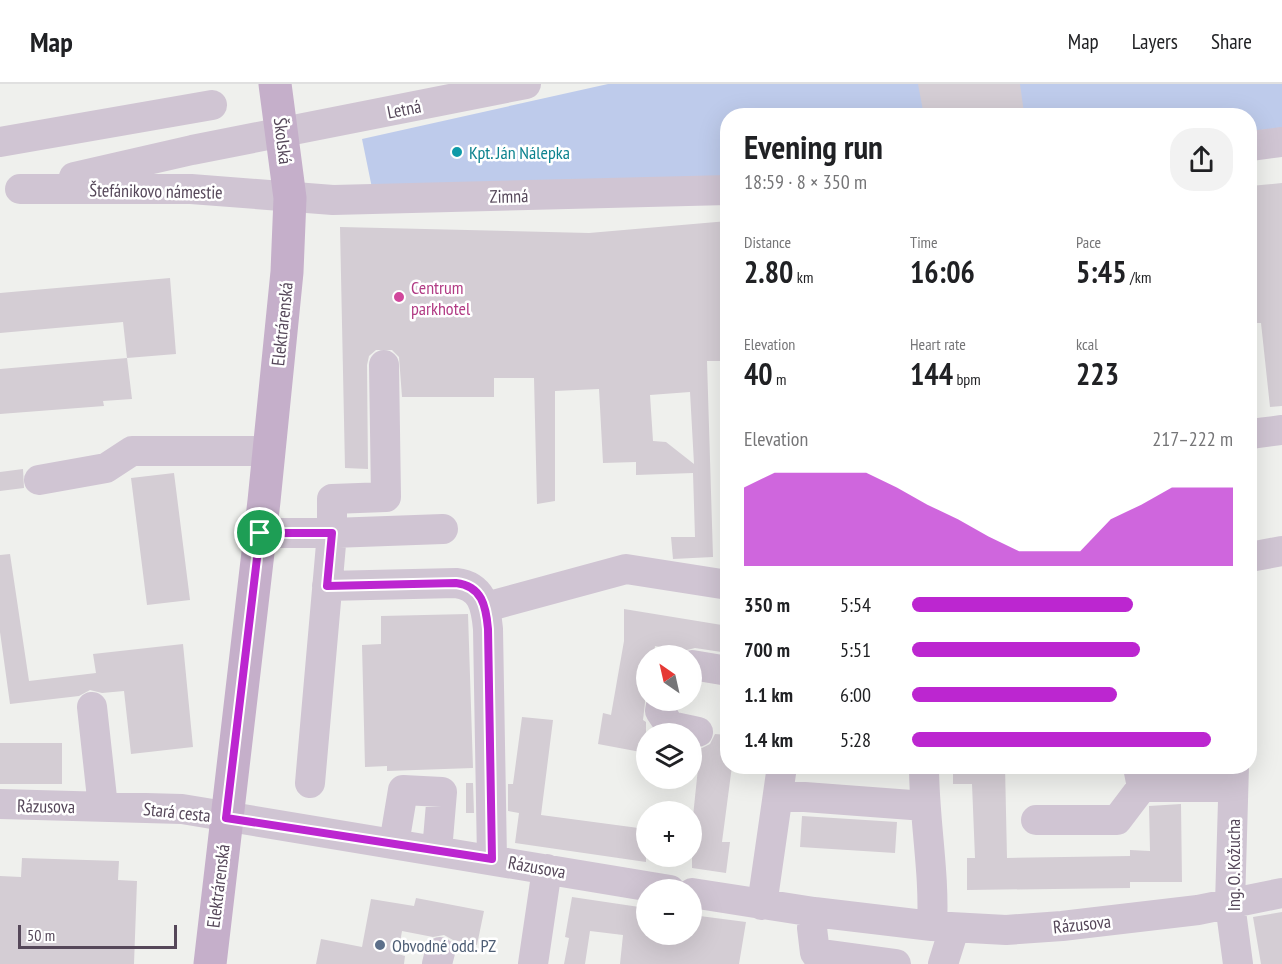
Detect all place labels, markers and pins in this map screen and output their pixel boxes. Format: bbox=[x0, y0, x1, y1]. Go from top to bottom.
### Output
place label: Kpt. Ján Nálepka bbox=[469, 141, 570, 164]
marker: Kpt. Ján Nálepka bbox=[450, 145, 464, 159]
place label: Centrum parkhotel bbox=[411, 276, 471, 320]
marker: Centrum parkhotel bbox=[392, 290, 406, 304]
pin bbox=[234, 507, 285, 558]
place label: Obvodné odd. PZ bbox=[392, 934, 496, 957]
marker: Obvodné odd. PZ bbox=[373, 938, 387, 952]

